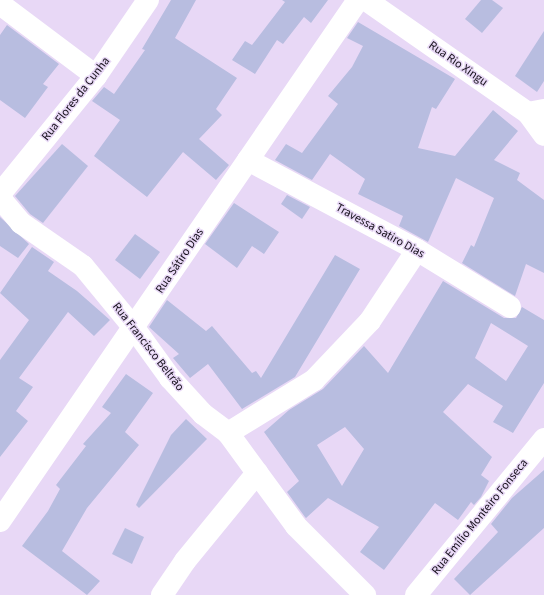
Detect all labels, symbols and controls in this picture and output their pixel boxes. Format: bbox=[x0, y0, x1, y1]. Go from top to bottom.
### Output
street label: Rua Rio Xingu bbox=[426, 38, 490, 90]
street label: Rua Flores da Cunha bbox=[39, 54, 113, 144]
street label: Travessa Satiro Dias bbox=[333, 201, 427, 261]
street label: Rua Sátiro Dias bbox=[153, 226, 207, 296]
street label: Rua Francisco Beltrão bbox=[109, 300, 187, 394]
street label: Rua Emílio Monteiro Fonseca bbox=[429, 456, 531, 578]

